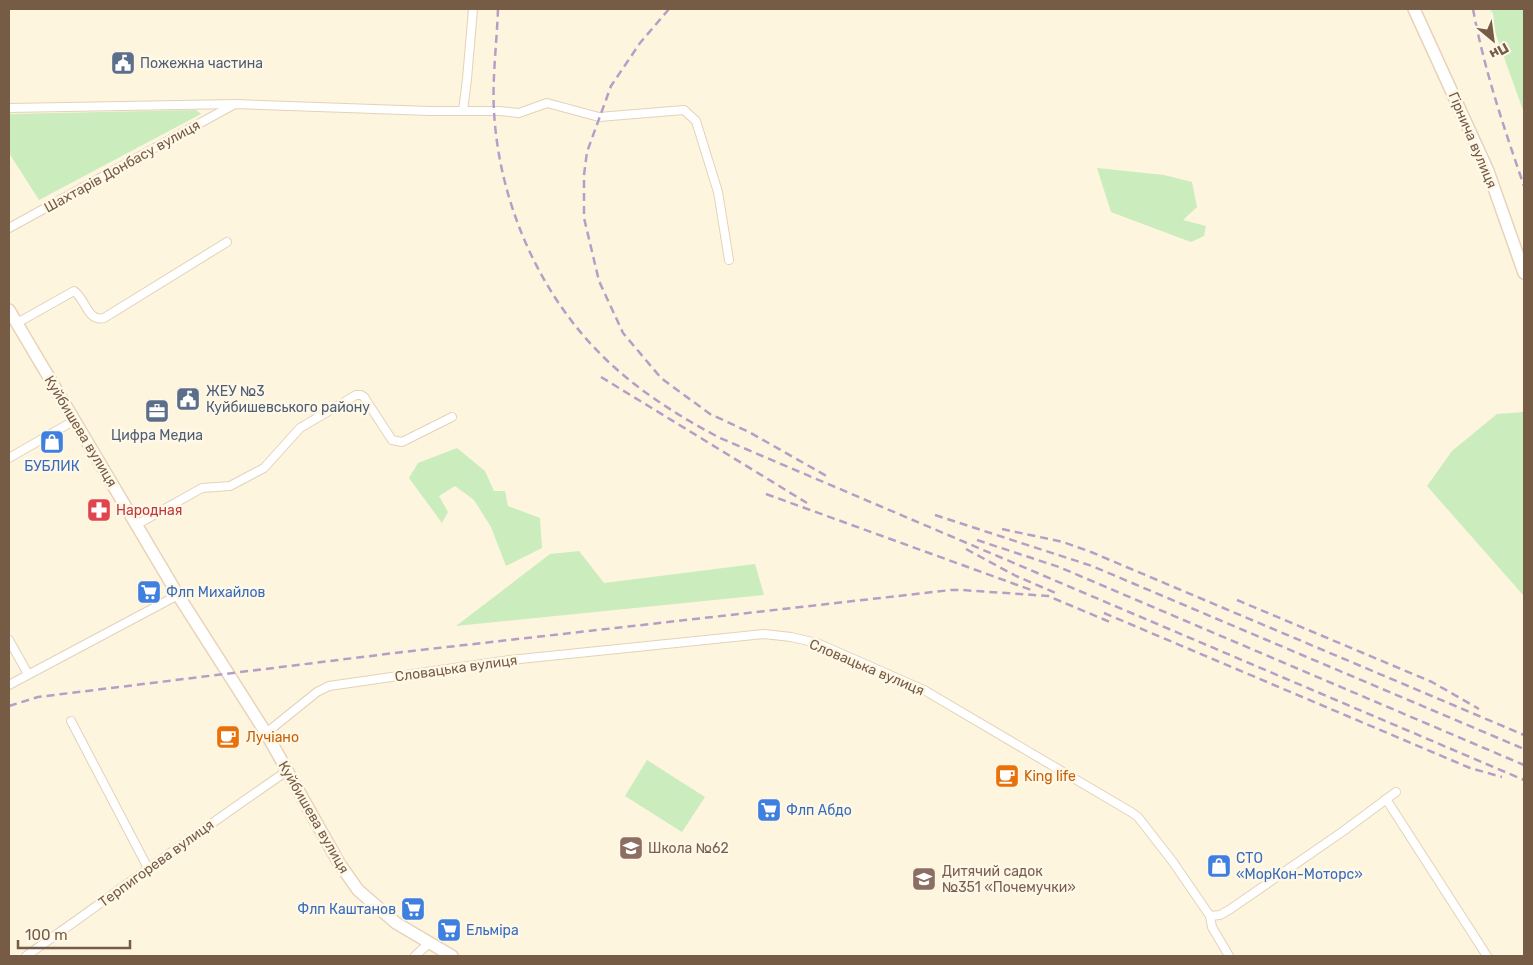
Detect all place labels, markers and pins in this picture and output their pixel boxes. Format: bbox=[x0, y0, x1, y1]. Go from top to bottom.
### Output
public building icon: Пожежна частина bbox=[110, 50, 136, 76]
place label: Пожежна частина bbox=[140, 55, 263, 72]
place label: ЖЕУ №3 Куйбишевського району bbox=[206, 383, 370, 416]
public building icon: ЖЕУ №3 Куйбишевського району bbox=[175, 386, 201, 412]
office icon: Цифра Медиа bbox=[144, 398, 170, 424]
place label: Цифра Медиа bbox=[111, 427, 203, 444]
shop icon: БУБЛИК bbox=[39, 429, 65, 455]
place label: БУБЛИК bbox=[24, 458, 80, 475]
pharmacy icon: Народная bbox=[86, 497, 112, 523]
place label: Народная bbox=[116, 502, 182, 519]
supermarket icon: Флп Михайлов bbox=[136, 579, 162, 605]
place label: Флп Михайлов bbox=[166, 584, 265, 601]
cafe icon: Лучіано bbox=[215, 724, 241, 750]
place label: Лучіано bbox=[246, 729, 299, 746]
cafe icon: King life bbox=[994, 763, 1020, 789]
place label: King life bbox=[1024, 768, 1076, 785]
supermarket icon: Флп Абдо bbox=[756, 797, 782, 823]
place label: Флп Абдо bbox=[786, 802, 852, 819]
school or university icon: Школа №62 bbox=[618, 835, 644, 861]
place label: Школа №62 bbox=[648, 840, 729, 857]
place label: СТО «МорКон-Моторс» bbox=[1236, 850, 1363, 883]
shop icon: СТО «МорКон-Моторс» bbox=[1206, 853, 1232, 879]
place label: Дитячий садок №351 «Почемучки» bbox=[942, 863, 1076, 896]
school or university icon: Дитячий садок №351 «Почемучки» bbox=[911, 866, 937, 892]
supermarket icon: Флп Каштанов bbox=[400, 896, 426, 922]
place label: Флп Каштанов bbox=[297, 901, 396, 918]
supermarket icon: Ельміра bbox=[436, 917, 462, 943]
place label: Ельміра bbox=[466, 922, 519, 939]

